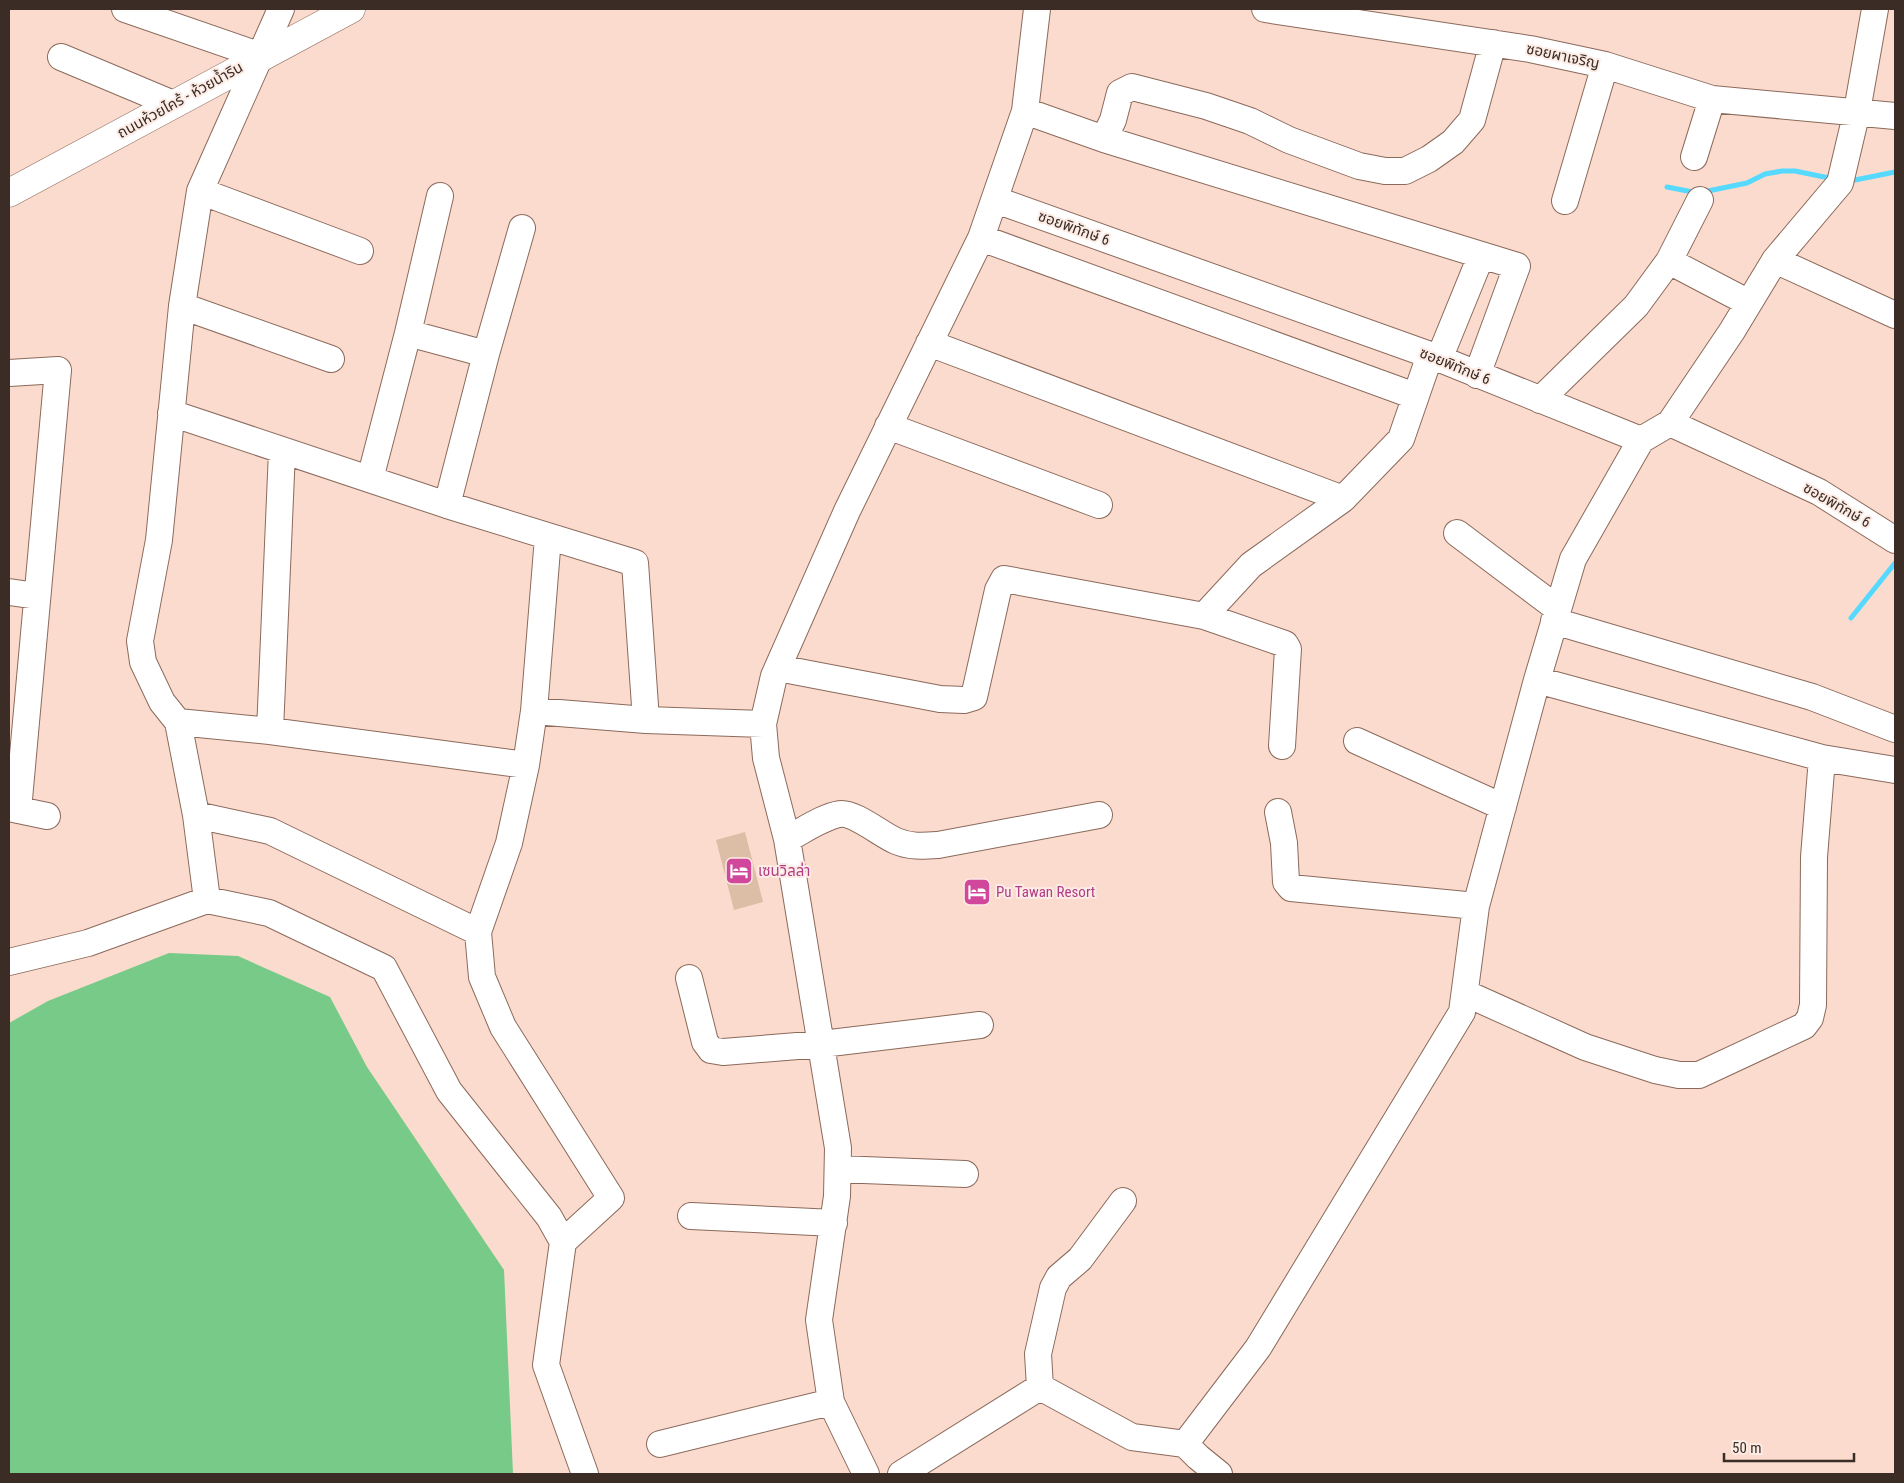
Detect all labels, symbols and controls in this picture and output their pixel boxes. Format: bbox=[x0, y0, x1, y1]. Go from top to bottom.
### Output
street label: ซอยผาเจริญ bbox=[1525, 39, 1601, 73]
street label: ถนนห้วยไคร้ - ห้วยน้ำริน bbox=[113, 56, 246, 142]
street label: ซอยพิทักษ์ 6 bbox=[1036, 207, 1112, 249]
street label: ซอยพิทักษ์ 6 bbox=[1417, 344, 1493, 388]
street label: ซอยพิทักษ์ 6 bbox=[1800, 478, 1874, 532]
hotel icon: เซนวิลล่า bbox=[724, 856, 754, 886]
place label: เซนวิลล่า bbox=[758, 862, 810, 880]
hotel icon: Pu Tawan Resort bbox=[962, 877, 992, 907]
place label: Pu Tawan Resort bbox=[996, 883, 1095, 901]
scale bar bbox=[1724, 1430, 1854, 1462]
text: 50 m bbox=[1732, 1439, 1762, 1457]

